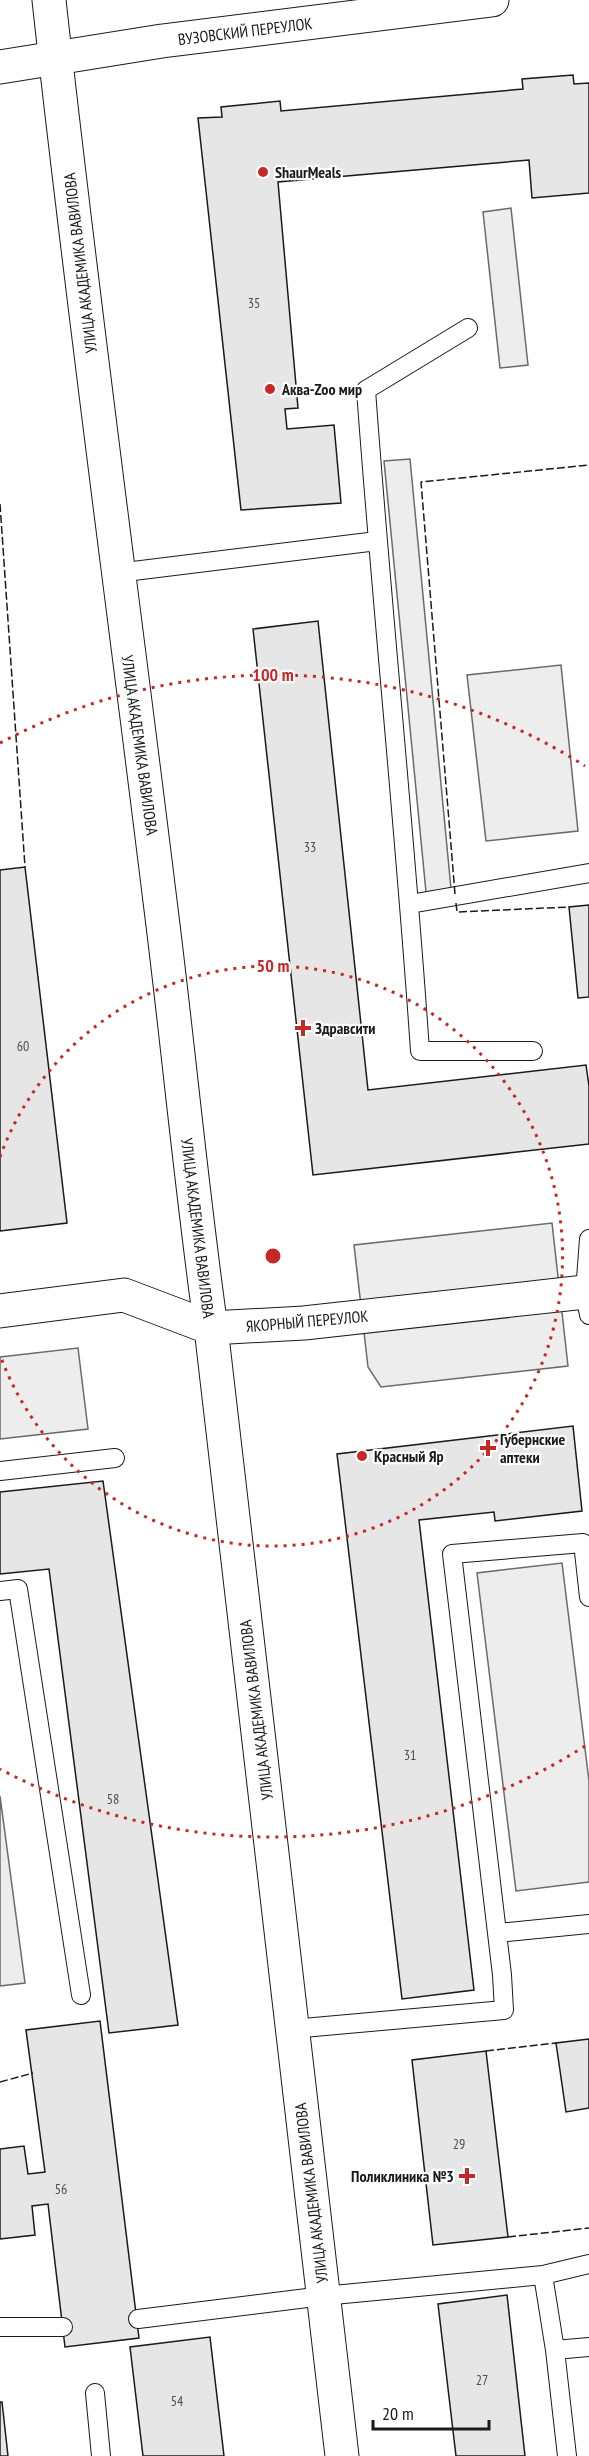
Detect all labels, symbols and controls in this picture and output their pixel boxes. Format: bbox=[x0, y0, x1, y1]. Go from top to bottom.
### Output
street label: ВУЗОВСКИЙ ПЕРЕУЛОК bbox=[177, 13, 313, 49]
place label: ShаurMeals bbox=[275, 162, 342, 182]
marker: ShаurMeals bbox=[256, 165, 270, 179]
street label: УЛИЦА АКАДЕМИКА ВАВИЛОВА bbox=[59, 171, 101, 354]
house number: 35 bbox=[248, 294, 260, 312]
place label: Аква-Zoo мир bbox=[281, 379, 362, 399]
marker: Аква-Zoo мир bbox=[263, 382, 277, 396]
street label: УЛИЦА АКАДЕМИКА ВАВИЛОВА bbox=[117, 654, 163, 837]
text: 100 m bbox=[252, 663, 294, 686]
house number: 33 bbox=[304, 838, 316, 856]
text: 50 m bbox=[257, 954, 289, 977]
place label: Здравсити bbox=[315, 1018, 376, 1038]
marker: Здравсити bbox=[296, 1021, 310, 1035]
house number: 60 bbox=[17, 1037, 29, 1055]
street label: УЛИЦА АКАДЕМИКА ВАВИЛОВА bbox=[177, 1137, 219, 1320]
centre of rings bbox=[263, 1246, 283, 1266]
street label: ЯКОРНЫЙ ПЕРЕУЛОК bbox=[245, 1306, 369, 1336]
place label: Губернские аптеки bbox=[500, 1429, 565, 1467]
marker: Губернские аптеки bbox=[481, 1441, 495, 1455]
place label: Красный Яр bbox=[374, 1446, 444, 1466]
marker: Красный Яр bbox=[355, 1449, 369, 1463]
street label: УЛИЦА АКАДЕМИКА ВАВИЛОВА bbox=[235, 1618, 277, 1801]
house number: 31 bbox=[404, 1746, 416, 1764]
house number: 58 bbox=[107, 1790, 119, 1808]
street label: УЛИЦА АКАДЕМИКА ВАВИЛОВА bbox=[290, 2101, 332, 2284]
house number: 29 bbox=[453, 2135, 465, 2153]
place label: Поликлиника №3 bbox=[351, 2166, 454, 2186]
marker: Поликлиника №3 bbox=[458, 2167, 476, 2185]
house number: 56 bbox=[55, 2180, 67, 2198]
house number: 27 bbox=[476, 2371, 488, 2389]
house number: 54 bbox=[171, 2392, 184, 2410]
scale bar bbox=[373, 2393, 488, 2431]
text: 20 m bbox=[382, 2402, 414, 2425]

